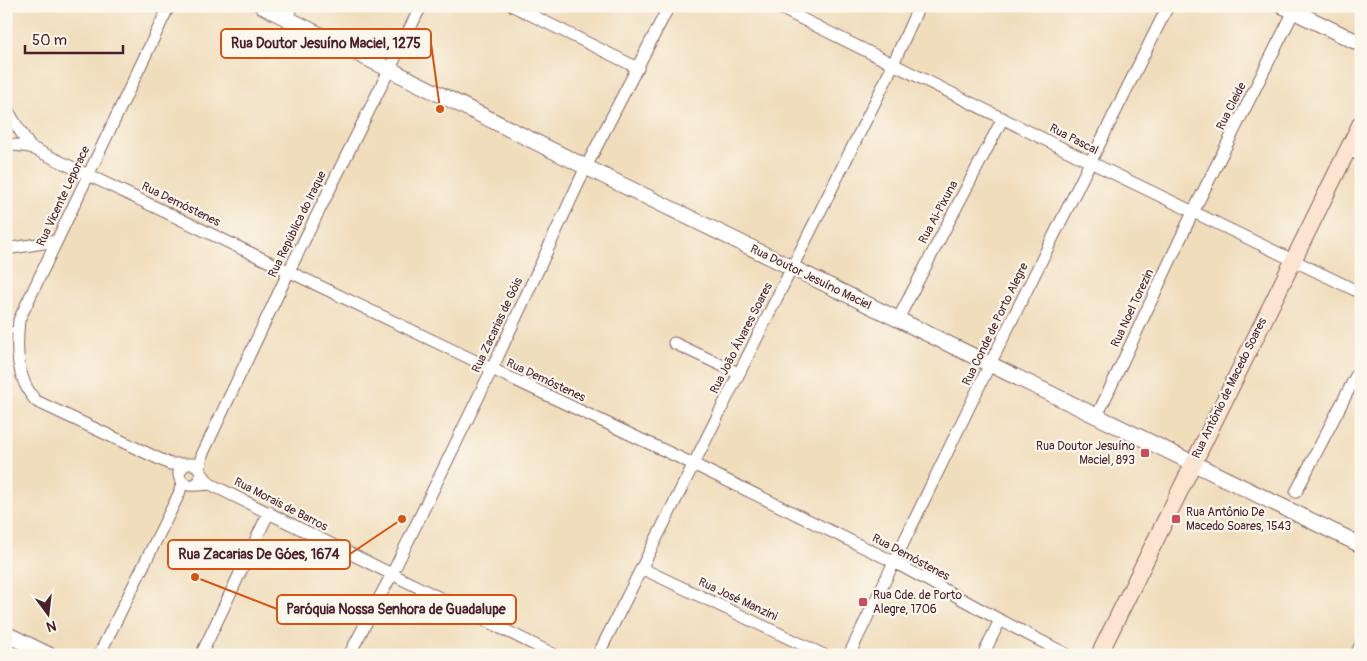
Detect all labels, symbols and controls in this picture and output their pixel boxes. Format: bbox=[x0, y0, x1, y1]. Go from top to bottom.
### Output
scale bar bbox=[25, 22, 122, 54]
callout: Rua Doutor Jesuíno Maciel, 1275 bbox=[221, 29, 431, 58]
text: 50 m bbox=[32, 31, 67, 50]
text: Rua Doutor Jesuíno Maciel, 1275 bbox=[231, 35, 421, 52]
street label: Rua Cleide bbox=[1213, 80, 1250, 133]
street label: Rua Pascal bbox=[1047, 121, 1101, 158]
street label: Rua Vicente Leporace bbox=[34, 144, 93, 249]
street label: Rua República do Iraque bbox=[265, 168, 330, 280]
street label: Rua Ai-Pixuna bbox=[916, 178, 961, 246]
street label: Rua Demóstenes bbox=[139, 179, 223, 230]
street label: Rua Doutor Jesuíno Maciel bbox=[748, 242, 874, 313]
street label: Rua Conde de Porto Alegre bbox=[959, 260, 1032, 388]
street label: Rua Noel Torezin bbox=[1108, 266, 1157, 350]
street label: Rua Zacarias de Góis bbox=[469, 275, 526, 375]
street label: Rua João Álvares Soares bbox=[706, 279, 776, 396]
street label: Rua Antônio de Macedo Soares bbox=[1189, 315, 1270, 461]
street label: Rua Demóstenes bbox=[504, 356, 588, 406]
place label: Rua Doutor Jesuíno Maciel, 893 bbox=[1036, 439, 1136, 468]
marker: Rua Doutor Jesuíno Maciel, 893 bbox=[1139, 447, 1151, 459]
street label: Rua Morais de Barros bbox=[231, 474, 331, 535]
place label: Rua Antônio De Macedo Soares, 1543 bbox=[1186, 505, 1291, 534]
marker: Rua Antônio De Macedo Soares, 1543 bbox=[1170, 513, 1182, 525]
street label: Rua Demóstenes bbox=[869, 531, 953, 584]
callout: Rua Zacarias De Góes, 1674 bbox=[168, 540, 350, 569]
text: Rua Zacarias De Góes, 1674 bbox=[178, 546, 341, 563]
street label: Rua José Manzini bbox=[696, 575, 780, 624]
north arrow bbox=[22, 588, 72, 638]
place label: Rua Cde. de Porto Alegre, 1706 bbox=[873, 588, 962, 617]
callout: Paróquia Nossa Senhora de Guadalupe bbox=[277, 595, 516, 624]
marker: Rua Cde. de Porto Alegre, 1706 bbox=[857, 596, 869, 608]
text: Paróquia Nossa Senhora de Guadalupe bbox=[286, 601, 507, 618]
text: N bbox=[44, 617, 58, 636]

